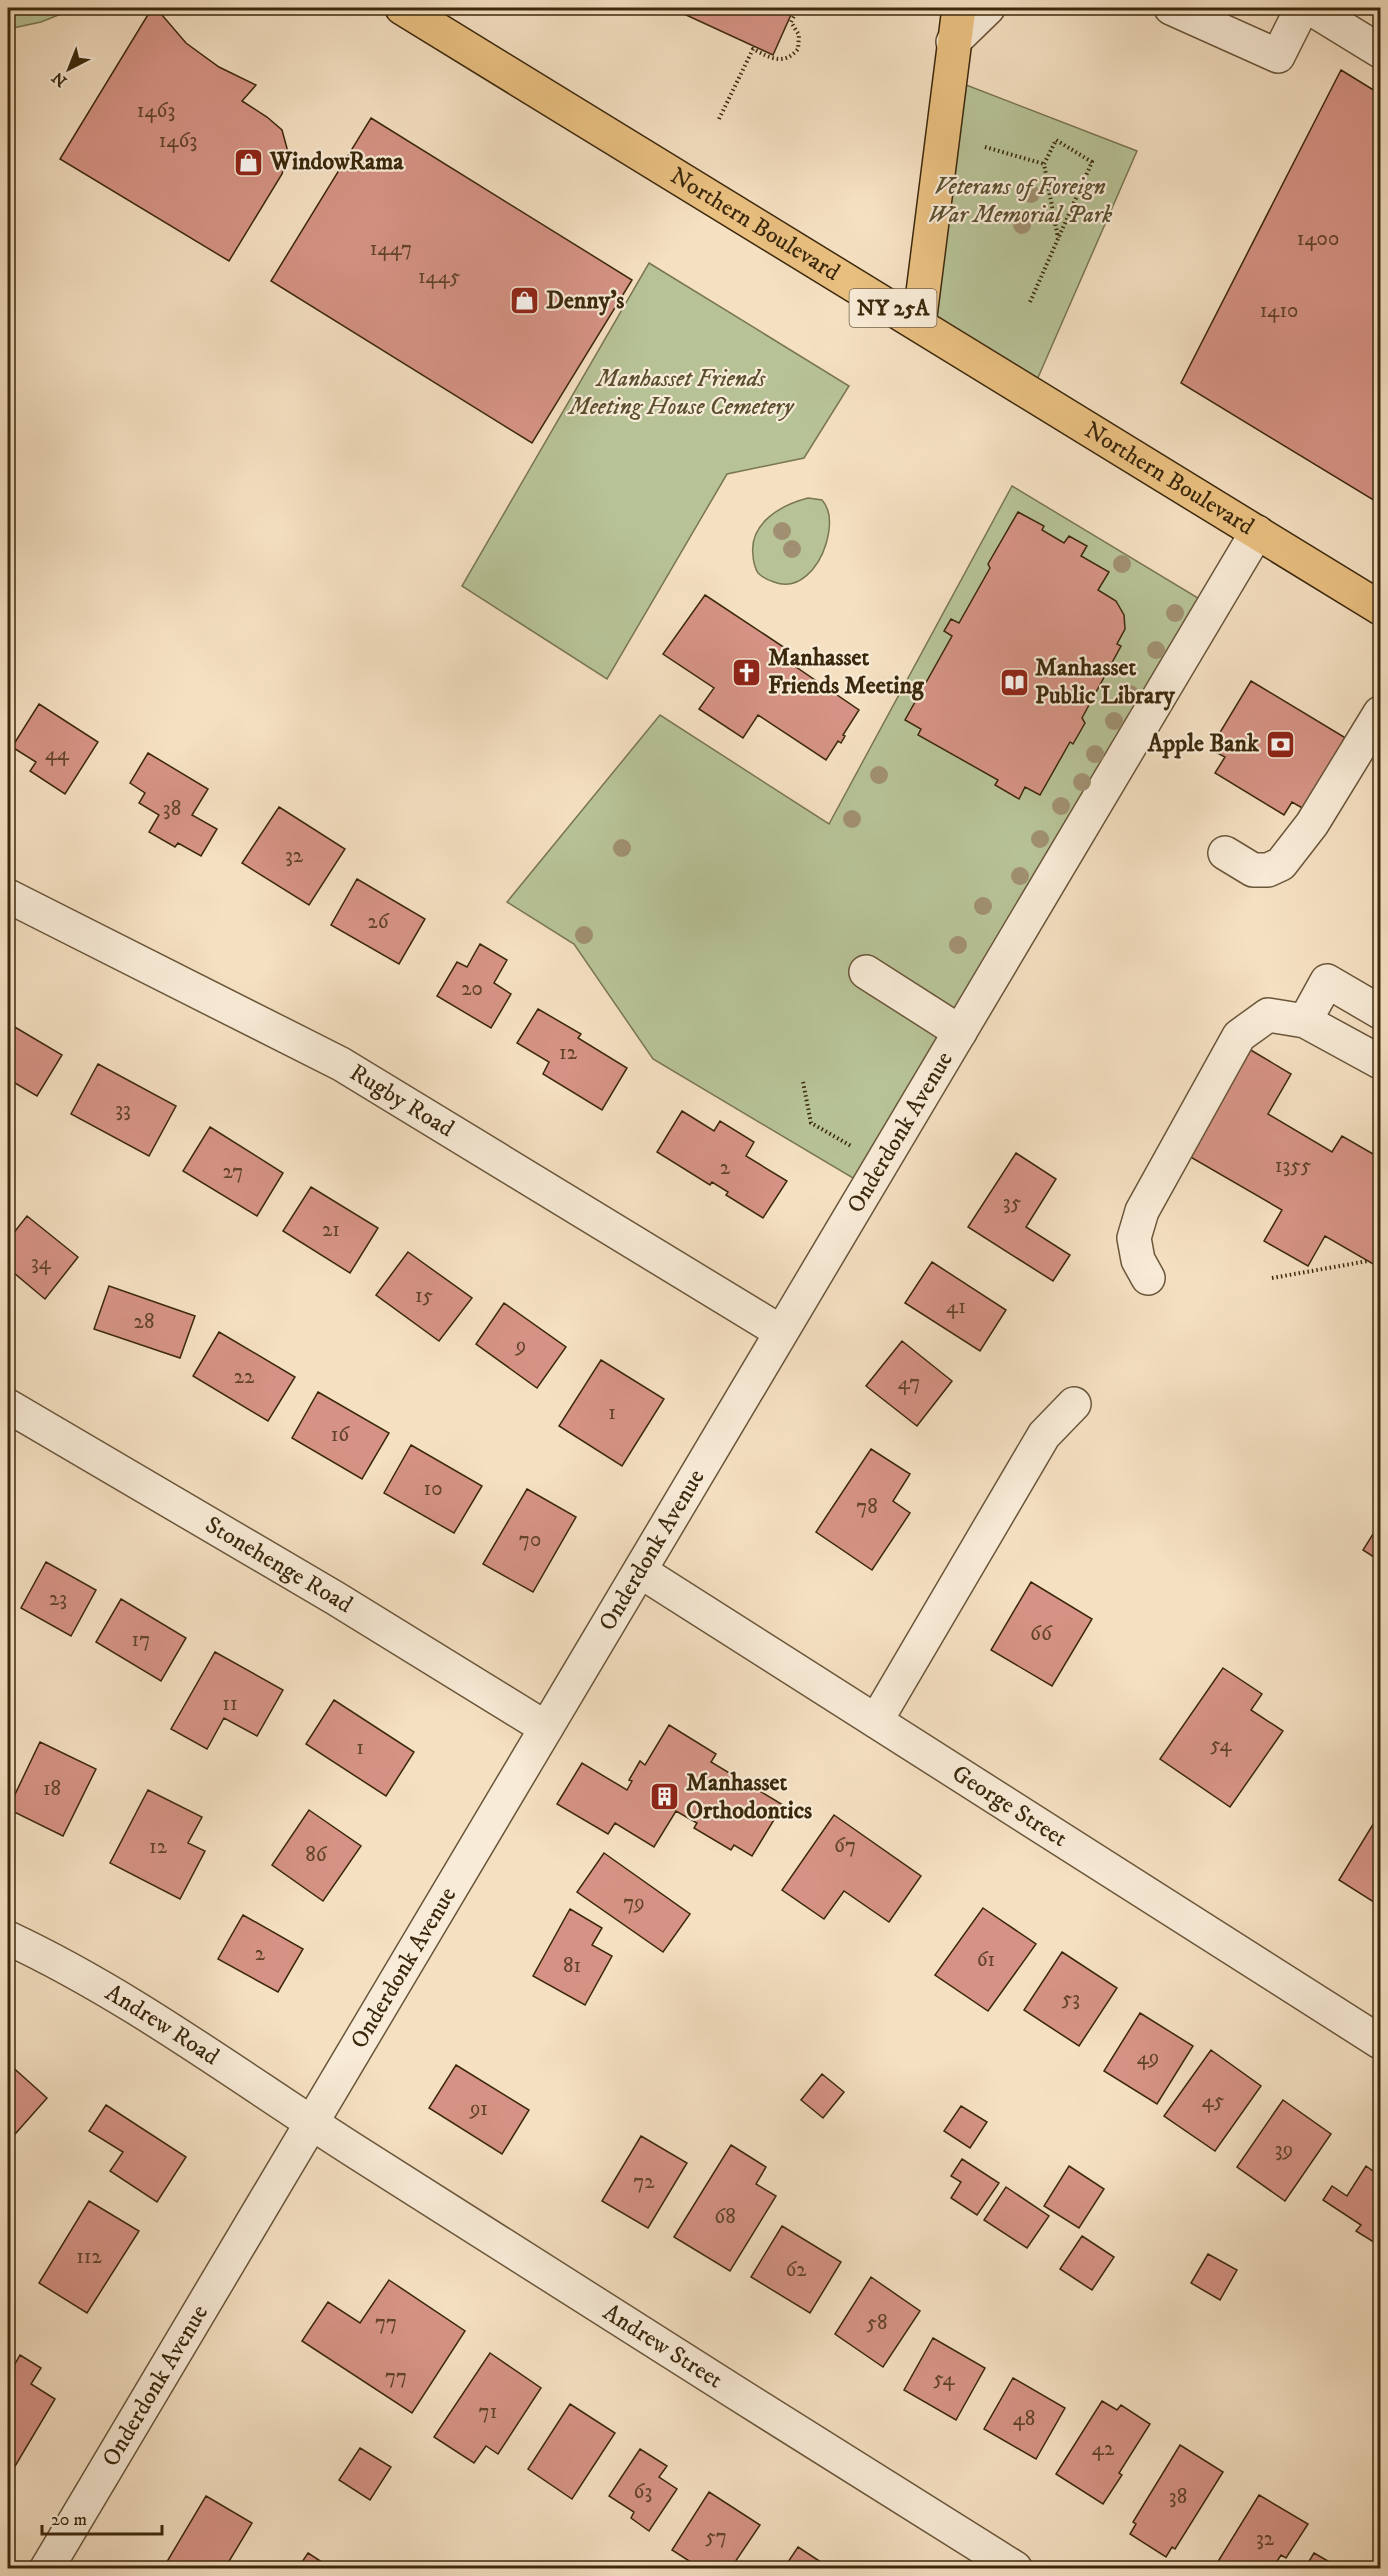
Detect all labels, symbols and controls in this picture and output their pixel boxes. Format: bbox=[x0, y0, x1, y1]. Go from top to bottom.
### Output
north arrow bbox=[39, 39, 99, 99]
text: N bbox=[48, 68, 71, 91]
house number: 1463 bbox=[137, 98, 175, 124]
house number: 1463 bbox=[159, 128, 197, 154]
shop icon: WindowRama bbox=[233, 146, 265, 178]
place label: WindowRama bbox=[269, 147, 404, 177]
street label: Northern Boulevard bbox=[665, 161, 845, 288]
park label: Veterans of Foreign War Memorial Park bbox=[928, 172, 1112, 230]
house number: 1400 bbox=[1297, 226, 1339, 252]
house number: 1447 bbox=[370, 236, 412, 262]
house number: 1445 bbox=[418, 264, 460, 290]
shop icon: Denny's bbox=[509, 285, 541, 317]
place label: Denny's bbox=[546, 286, 624, 316]
road number: NY 25A bbox=[850, 289, 936, 327]
house number: 1410 bbox=[1260, 298, 1298, 324]
park label: Manhasset Friends Meeting House Cemetery bbox=[567, 364, 795, 422]
street label: Northern Boulevard bbox=[1079, 415, 1260, 542]
place label: Manhasset Friends Meeting bbox=[768, 643, 925, 701]
place label: Manhasset Public Library bbox=[1035, 653, 1175, 711]
church icon: Manhasset Friends Meeting bbox=[731, 656, 763, 688]
library icon: Manhasset Public Library bbox=[998, 666, 1030, 698]
bank icon: Apple Bank bbox=[1264, 728, 1296, 760]
place label: Apple Bank bbox=[1147, 729, 1260, 759]
house number: 44 bbox=[45, 741, 70, 767]
house number: 38 bbox=[163, 796, 181, 822]
house number: 32 bbox=[285, 843, 304, 869]
house number: 26 bbox=[367, 909, 390, 935]
house number: 20 bbox=[461, 976, 483, 1002]
house number: 12 bbox=[559, 1040, 578, 1066]
street label: Onderdonk Avenue bbox=[841, 1046, 960, 1219]
street label: Rugby Road bbox=[344, 1058, 459, 1144]
house number: 33 bbox=[115, 1097, 131, 1123]
house number: 1355 bbox=[1275, 1153, 1311, 1179]
house number: 2 bbox=[720, 1155, 731, 1181]
house number: 27 bbox=[223, 1159, 243, 1185]
house number: 35 bbox=[1003, 1190, 1021, 1216]
house number: 21 bbox=[322, 1217, 340, 1243]
house number: 34 bbox=[31, 1250, 52, 1276]
house number: 15 bbox=[415, 1283, 433, 1309]
house number: 41 bbox=[946, 1294, 966, 1320]
house number: 28 bbox=[134, 1309, 154, 1335]
house number: 9 bbox=[515, 1333, 526, 1359]
house number: 22 bbox=[234, 1364, 255, 1390]
house number: 47 bbox=[898, 1370, 920, 1396]
house number: 1 bbox=[608, 1400, 616, 1426]
house number: 16 bbox=[331, 1422, 350, 1448]
street label: Onderdonk Avenue bbox=[592, 1464, 712, 1636]
house number: 10 bbox=[424, 1476, 442, 1502]
house number: 78 bbox=[856, 1494, 878, 1520]
street label: Stonehenge Road bbox=[200, 1510, 358, 1620]
house number: 70 bbox=[519, 1527, 541, 1553]
house number: 23 bbox=[49, 1586, 67, 1612]
house number: 66 bbox=[1030, 1621, 1053, 1647]
house number: 17 bbox=[132, 1627, 150, 1653]
house number: 11 bbox=[222, 1691, 238, 1717]
house number: 54 bbox=[1210, 1732, 1233, 1758]
house number: 1 bbox=[356, 1735, 364, 1761]
street label: George Street bbox=[946, 1758, 1073, 1854]
place label: Manhasset Orthodontics bbox=[686, 1768, 812, 1826]
house number: 18 bbox=[43, 1776, 61, 1802]
building icon: Manhasset Orthodontics bbox=[649, 1781, 681, 1813]
house number: 67 bbox=[834, 1833, 856, 1859]
house number: 12 bbox=[149, 1834, 168, 1860]
house number: 86 bbox=[305, 1842, 328, 1868]
street label: Onderdonk Avenue bbox=[344, 1882, 463, 2054]
house number: 79 bbox=[623, 1890, 645, 1916]
house number: 2 bbox=[255, 1941, 266, 1967]
house number: 61 bbox=[977, 1947, 995, 1973]
house number: 81 bbox=[563, 1953, 581, 1979]
street label: Andrew Road bbox=[100, 1978, 225, 2072]
house number: 53 bbox=[1062, 1986, 1080, 2012]
house number: 49 bbox=[1137, 2045, 1159, 2071]
house number: 45 bbox=[1202, 2088, 1224, 2114]
house number: 91 bbox=[469, 2096, 488, 2122]
house number: 39 bbox=[1275, 2137, 1293, 2163]
house number: 72 bbox=[633, 2169, 655, 2195]
house number: 68 bbox=[714, 2204, 736, 2230]
house number: 112 bbox=[76, 2244, 103, 2270]
house number: 62 bbox=[785, 2257, 807, 2283]
street label: Andrew Street bbox=[597, 2297, 728, 2396]
street label: Onderdonk Avenue bbox=[96, 2299, 215, 2472]
house number: 77 bbox=[375, 2310, 397, 2336]
house number: 58 bbox=[867, 2310, 887, 2336]
house number: 77 bbox=[385, 2364, 407, 2390]
house number: 54 bbox=[933, 2366, 956, 2392]
house number: 71 bbox=[479, 2399, 497, 2425]
house number: 48 bbox=[1013, 2406, 1035, 2432]
house number: 42 bbox=[1092, 2436, 1115, 2462]
house number: 63 bbox=[634, 2479, 652, 2505]
house number: 38 bbox=[1169, 2484, 1187, 2510]
scale bar bbox=[42, 2498, 162, 2536]
text: 20 m bbox=[51, 2509, 87, 2531]
house number: 57 bbox=[705, 2524, 727, 2550]
house number: 32 bbox=[1256, 2526, 1275, 2552]

